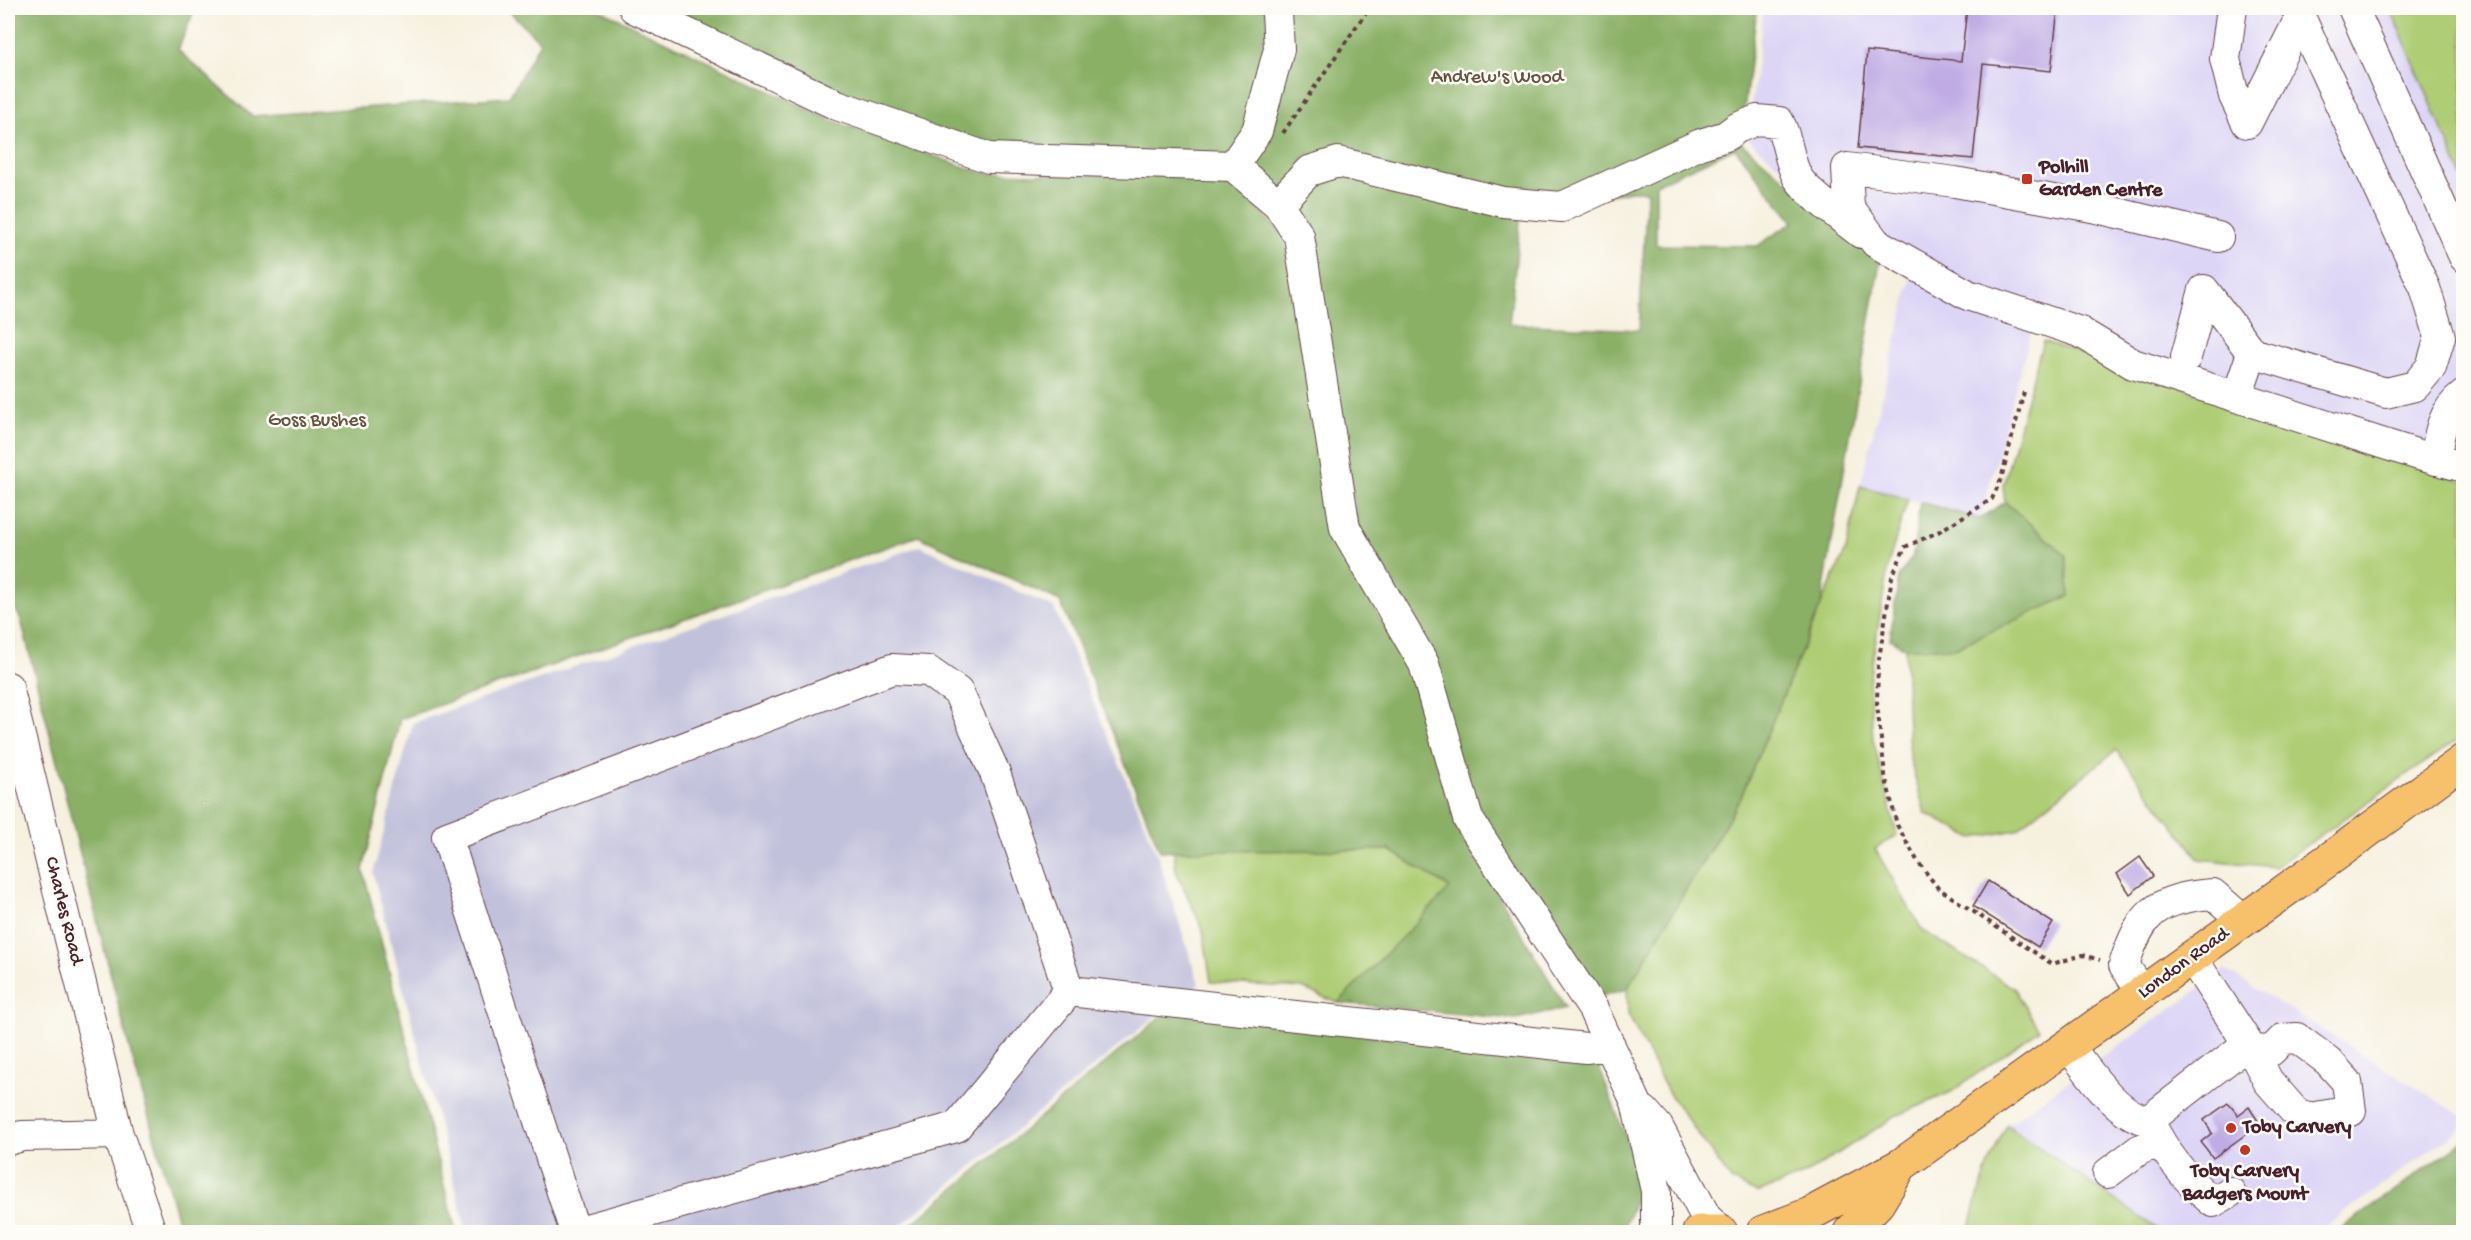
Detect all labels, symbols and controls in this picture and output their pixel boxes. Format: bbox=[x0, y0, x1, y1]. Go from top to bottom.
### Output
park label: Andrew's Wood bbox=[1431, 67, 1566, 90]
place label: Polhill Garden Centre bbox=[2038, 157, 2163, 203]
marker: Polhill Garden Centre bbox=[2020, 172, 2034, 186]
park label: Goss Bushes bbox=[268, 410, 367, 433]
street label: Charles Road bbox=[39, 855, 88, 969]
street label: London Road bbox=[2134, 922, 2236, 1005]
place label: Toby Carvery bbox=[2241, 1117, 2351, 1140]
marker: Toby Carvery bbox=[2224, 1121, 2238, 1135]
marker: Toby Carvery Badgers Mount bbox=[2238, 1143, 2252, 1157]
place label: Toby Carvery Badgers Mount bbox=[2181, 1161, 2309, 1207]

